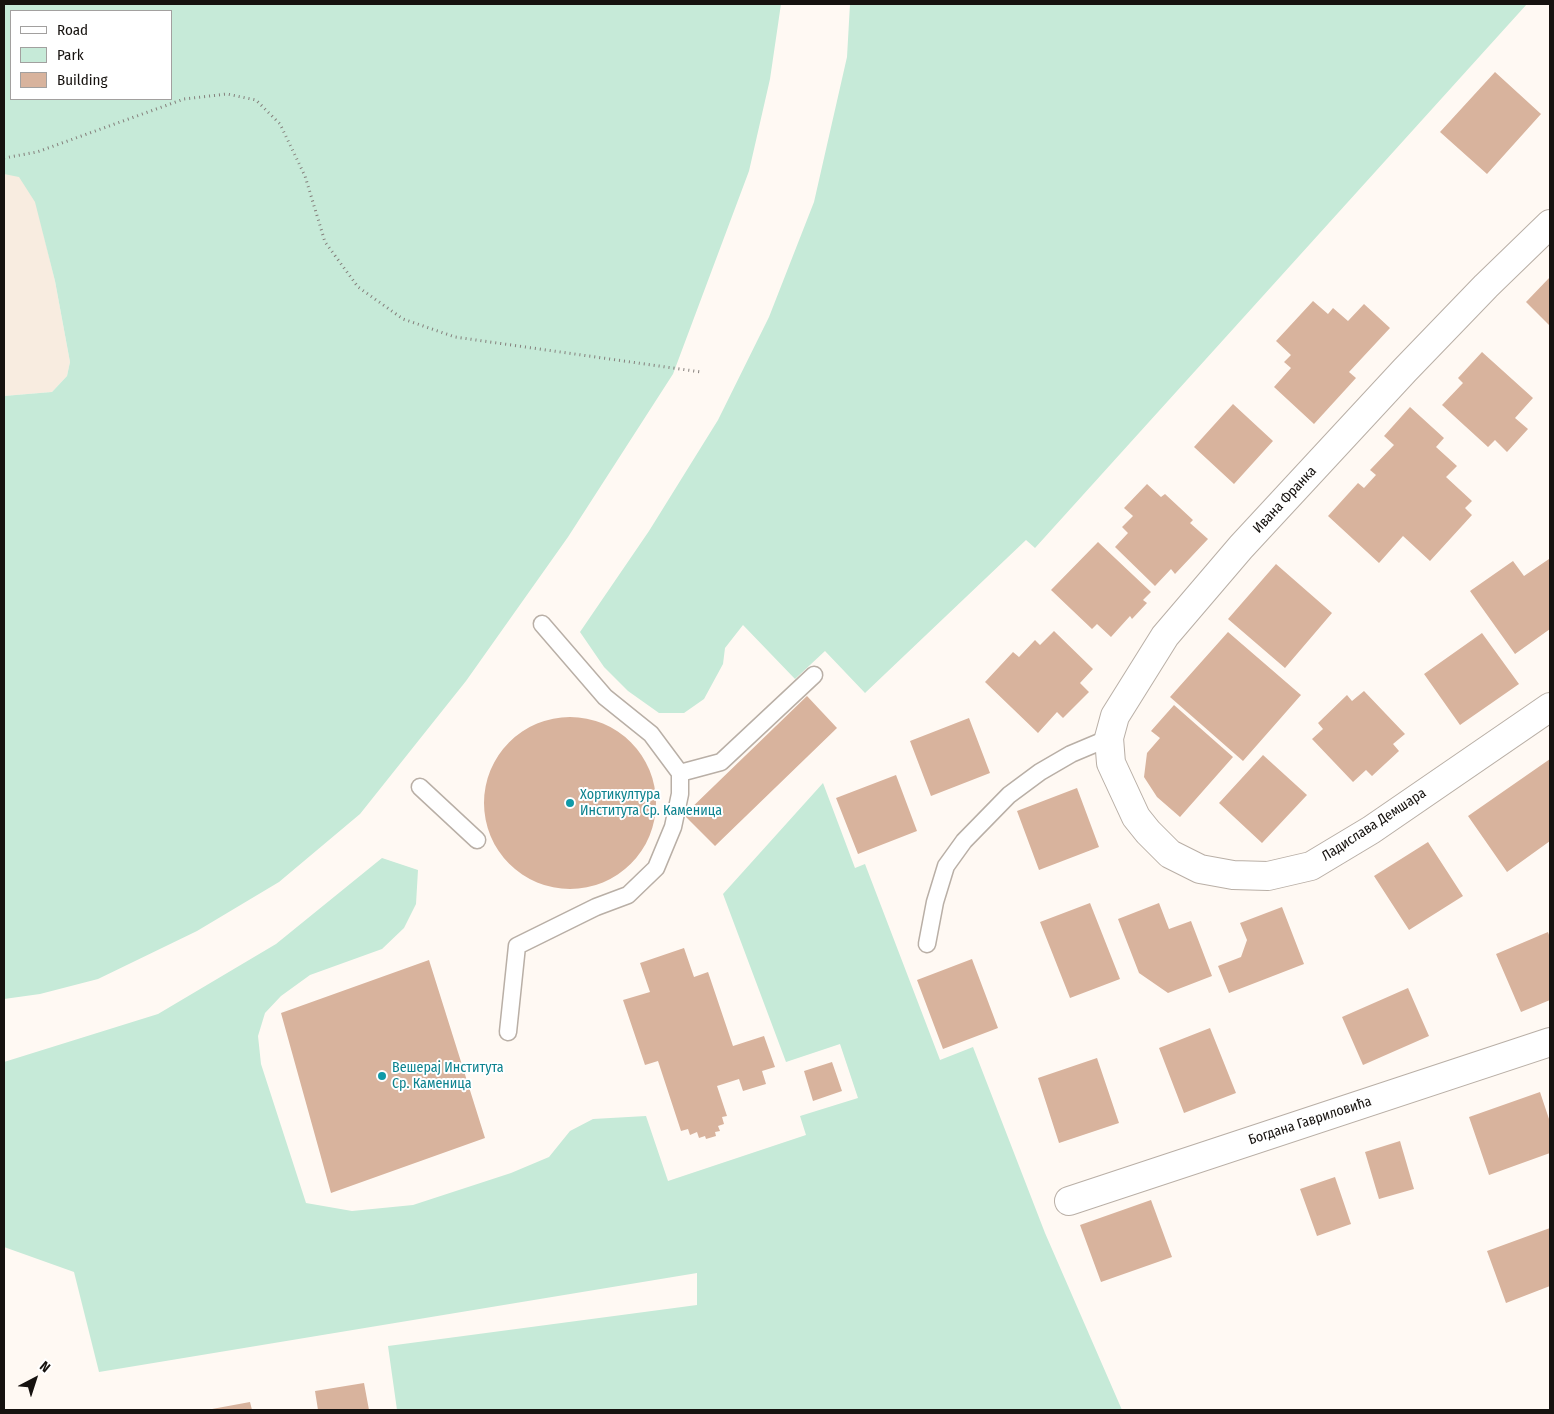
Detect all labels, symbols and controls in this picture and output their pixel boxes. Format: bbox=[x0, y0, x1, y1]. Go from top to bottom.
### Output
legend bbox=[10, 10, 172, 100]
text: Road bbox=[57, 21, 88, 39]
text: Park bbox=[57, 46, 84, 64]
text: Building bbox=[57, 71, 108, 89]
street label: Ивана Франка bbox=[1250, 463, 1320, 537]
street label: Ладислава Демшара bbox=[1319, 785, 1429, 865]
place label: Хортикултура Института Ср. Каменица bbox=[580, 787, 722, 820]
marker: Хортикултура Института Ср. Каменица bbox=[564, 797, 576, 809]
place label: Вешерај Института Ср. Каменица bbox=[392, 1060, 503, 1092]
marker: Вешерај Института Ср. Каменица bbox=[376, 1070, 388, 1082]
street label: Богдана Гавриловића bbox=[1246, 1093, 1374, 1149]
north arrow bbox=[10, 1354, 60, 1404]
text: N bbox=[36, 1358, 54, 1376]

